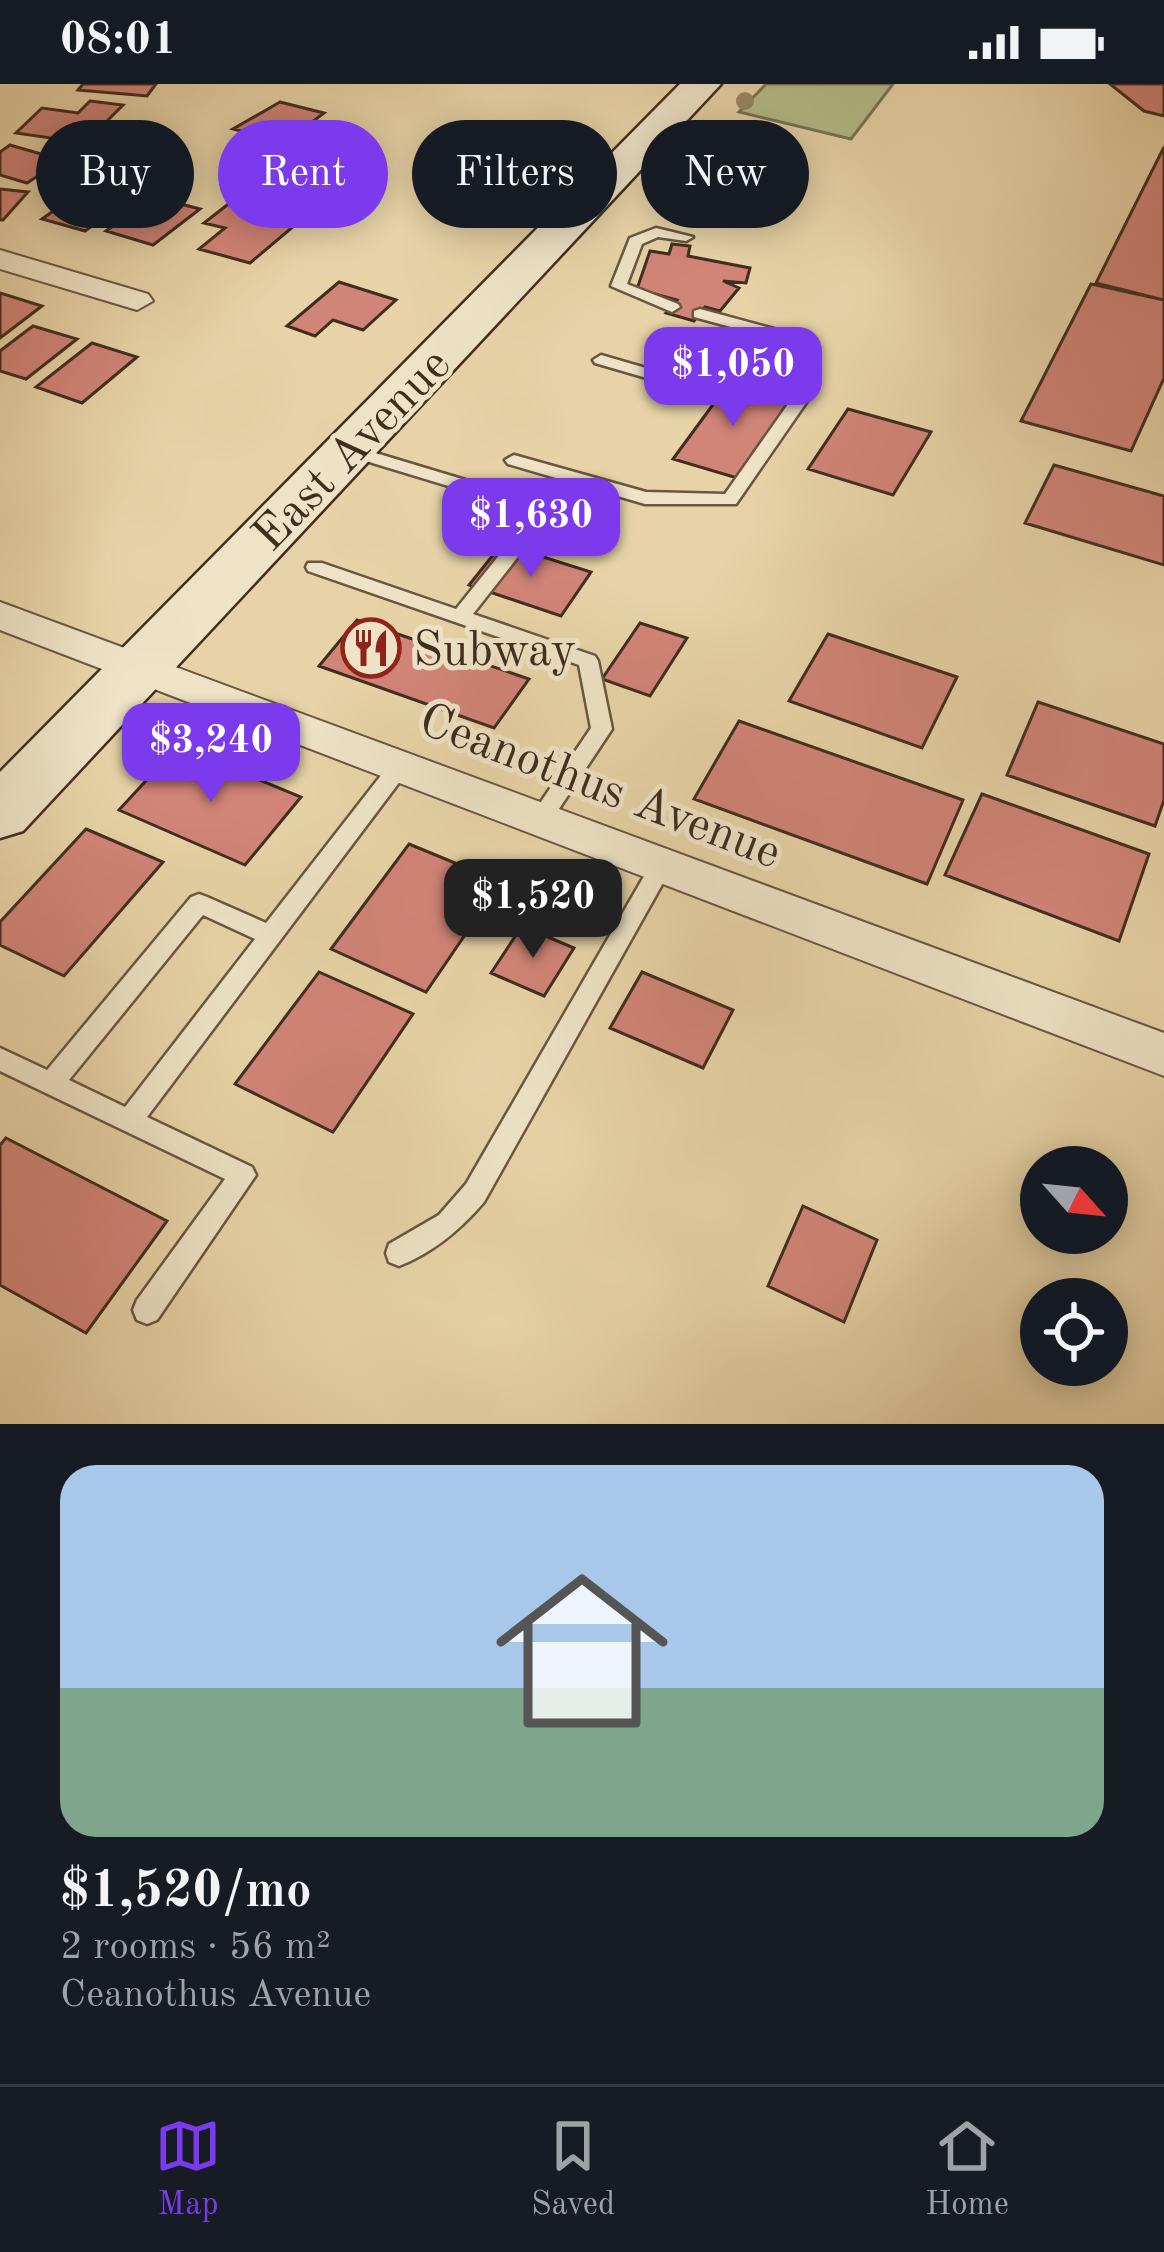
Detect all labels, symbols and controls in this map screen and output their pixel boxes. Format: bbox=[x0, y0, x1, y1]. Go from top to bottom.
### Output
text: 08:01 bbox=[60, 19, 177, 64]
chip: Buy bbox=[36, 120, 194, 228]
chip: Rent bbox=[218, 120, 388, 228]
chip: Filters bbox=[412, 120, 617, 228]
chip: New bbox=[641, 120, 809, 228]
pin: $1,050 bbox=[635, 327, 831, 429]
street label: East Avenue bbox=[245, 340, 461, 561]
text: $1,050 bbox=[671, 346, 795, 385]
pin: $1,630 bbox=[433, 478, 629, 580]
text: $1,630 bbox=[469, 497, 593, 536]
restaurant icon: Subway bbox=[340, 617, 402, 679]
place label: Subway bbox=[413, 628, 576, 676]
street label: Ceanothus Avenue bbox=[412, 697, 787, 879]
pin: $3,240 bbox=[113, 703, 309, 805]
text: $3,240 bbox=[149, 722, 273, 761]
pin: $1,520 bbox=[435, 859, 631, 961]
text: $1,520 bbox=[471, 878, 595, 917]
north arrow bbox=[1020, 1146, 1128, 1254]
map controls bbox=[1020, 1146, 1128, 1386]
button: locate bbox=[1020, 1278, 1128, 1386]
icon: home bbox=[474, 1543, 690, 1759]
text: $1,520/mo bbox=[60, 1867, 312, 1918]
text: 2 rooms · 56 m² bbox=[60, 1928, 331, 1967]
text: Ceanothus Avenue bbox=[60, 1976, 371, 2015]
tab: Map bbox=[155, 2113, 221, 2226]
tab: Saved bbox=[531, 2113, 615, 2226]
tab: Home bbox=[925, 2113, 1009, 2226]

